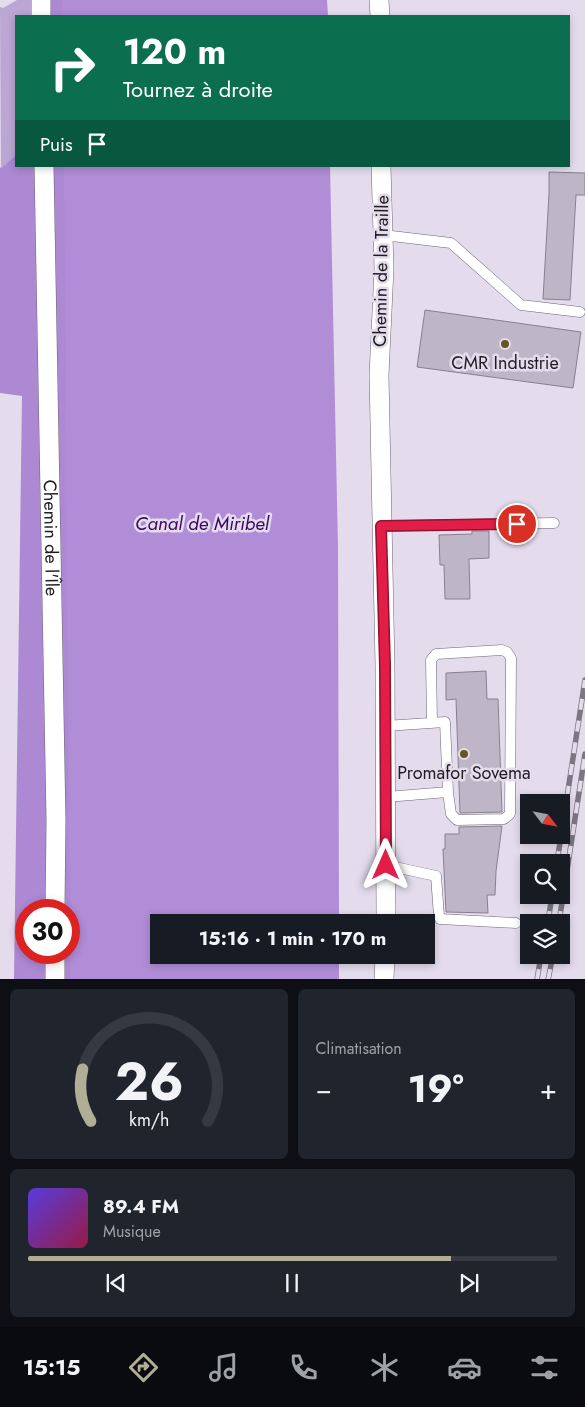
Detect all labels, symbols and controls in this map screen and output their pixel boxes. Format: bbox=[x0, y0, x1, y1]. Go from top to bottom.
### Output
text: 120 m bbox=[123, 27, 226, 77]
icon: right bbox=[40, 35, 105, 100]
text: Tournez à droite bbox=[123, 73, 273, 105]
icon: arrive bbox=[83, 130, 111, 158]
text: Puis bbox=[40, 131, 73, 158]
street label: Chemin de la Traille bbox=[367, 195, 395, 347]
marker: CMR Industrie bbox=[499, 338, 511, 350]
place label: CMR Industrie bbox=[451, 350, 559, 376]
street label: Chemin de l'Île bbox=[37, 479, 65, 597]
pin bbox=[496, 503, 538, 545]
water label: Canal de Miribel bbox=[135, 510, 270, 537]
icon: arrive bbox=[503, 510, 531, 538]
marker: Promafor Sovema bbox=[458, 748, 470, 760]
place label: Promafor Sovema bbox=[397, 760, 531, 786]
north arrow bbox=[520, 794, 570, 844]
map controls bbox=[520, 794, 570, 964]
position arrow bbox=[359, 838, 411, 890]
button: search bbox=[520, 854, 570, 904]
speed limit sign: 30 bbox=[15, 899, 80, 964]
button: layers bbox=[520, 914, 570, 964]
text: 15:16 · 1 min · 170 m bbox=[199, 925, 386, 952]
text: Climatisation bbox=[316, 1037, 402, 1060]
text: 26 bbox=[114, 1044, 183, 1120]
text: 19° bbox=[408, 1061, 464, 1116]
text: − bbox=[316, 1069, 332, 1110]
text: + bbox=[540, 1069, 557, 1110]
text: km/h bbox=[129, 1107, 169, 1133]
text: 89.4 FM bbox=[103, 1193, 179, 1220]
text: Musique bbox=[103, 1220, 161, 1243]
icon: previous bbox=[102, 1269, 130, 1297]
icon: pause bbox=[278, 1269, 306, 1297]
icon: next bbox=[455, 1269, 483, 1297]
icon: directions bbox=[126, 1350, 161, 1385]
icon: music bbox=[206, 1350, 241, 1385]
icon: phone bbox=[286, 1350, 321, 1385]
icon: climate bbox=[367, 1350, 402, 1385]
icon: car bbox=[447, 1350, 482, 1385]
icon: filters bbox=[527, 1350, 562, 1385]
text: 15:15 bbox=[23, 1351, 81, 1383]

